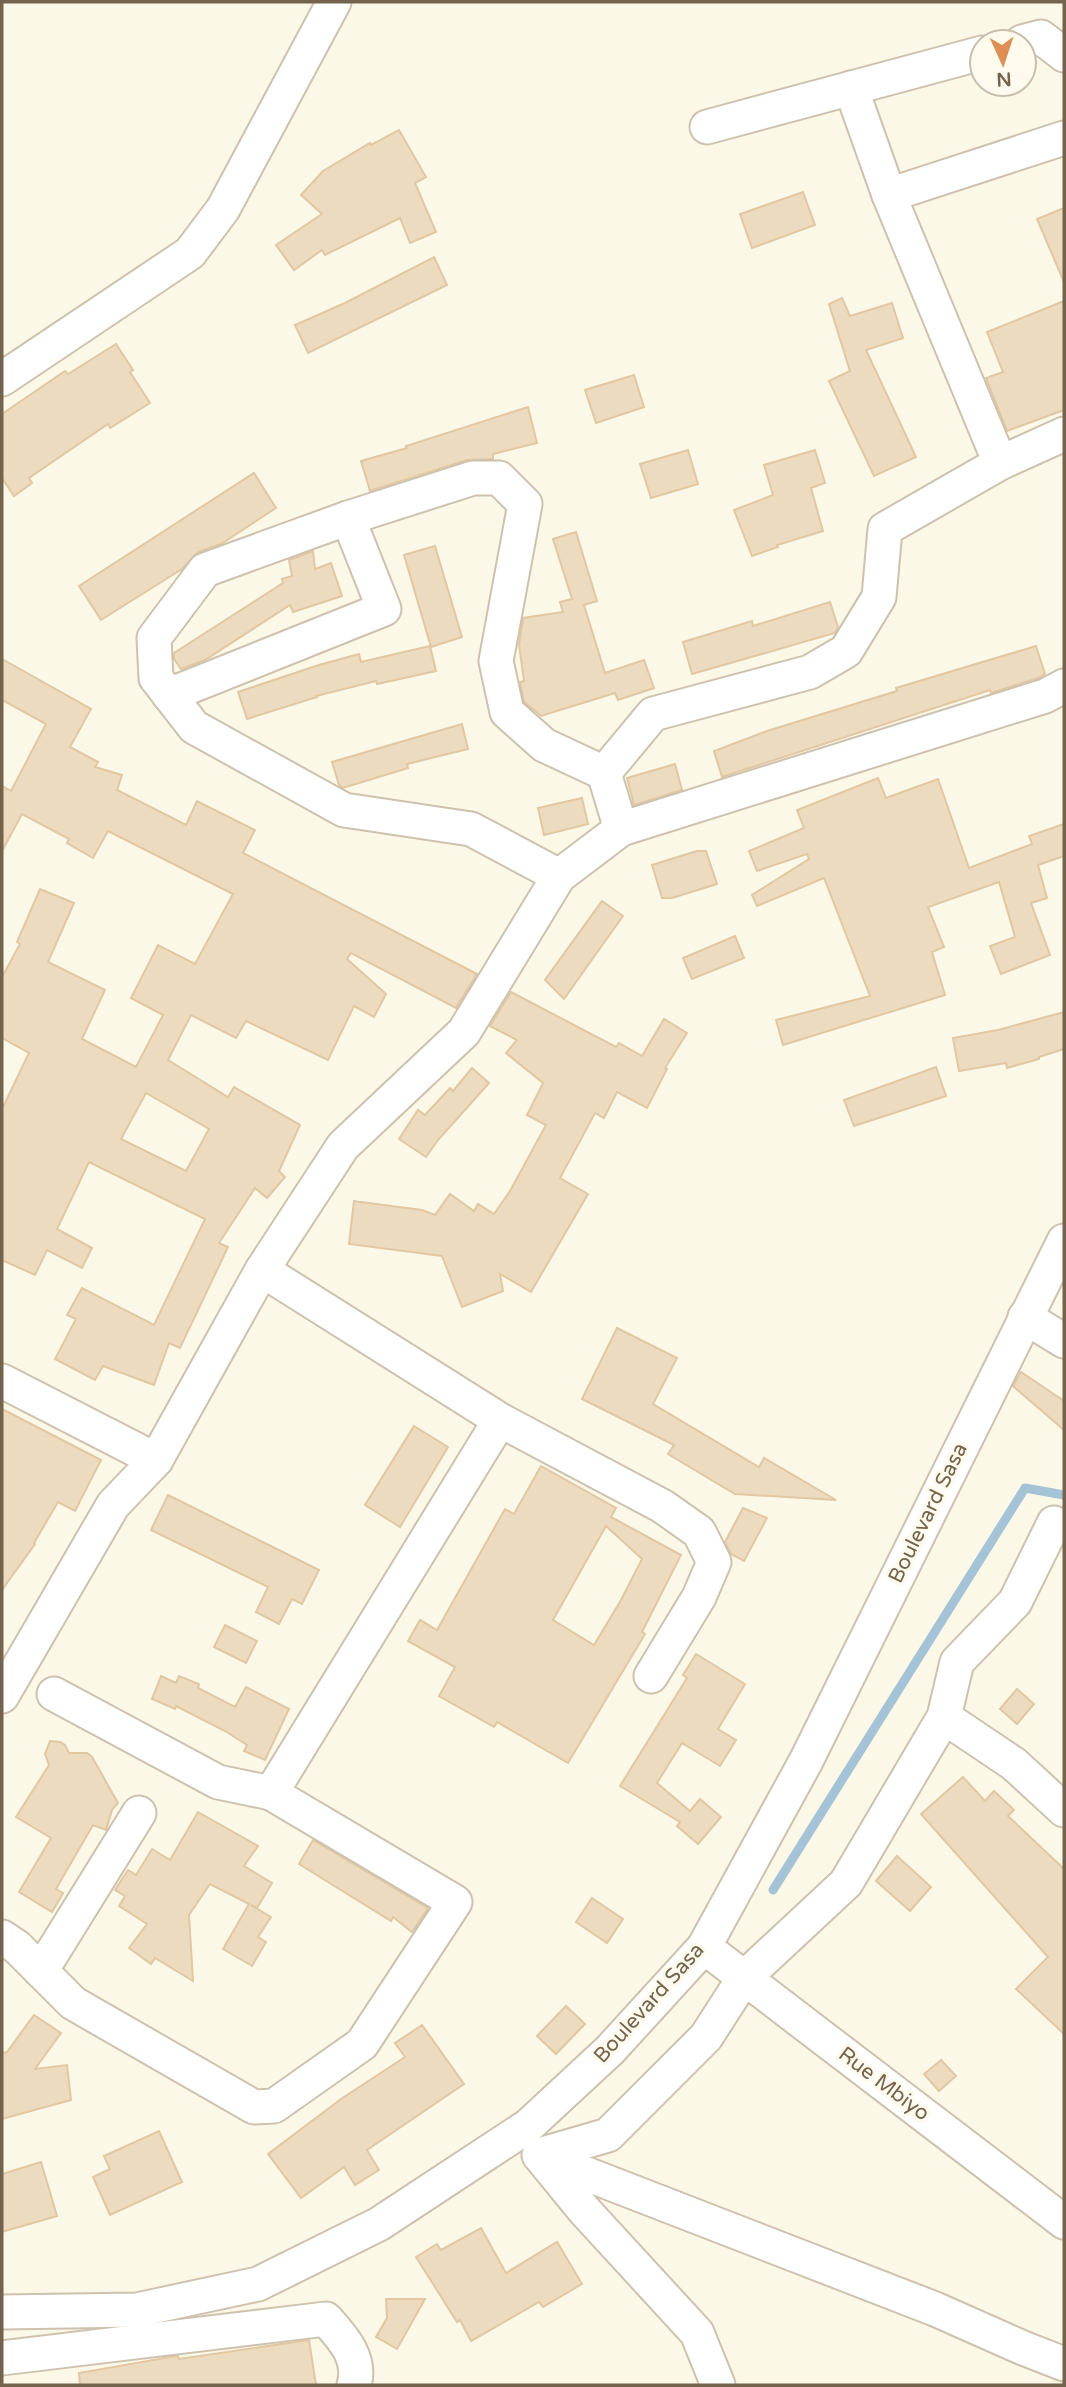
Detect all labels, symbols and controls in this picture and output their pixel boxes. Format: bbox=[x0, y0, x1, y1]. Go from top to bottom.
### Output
north arrow bbox=[968, 28, 1038, 98]
text: N bbox=[996, 68, 1012, 90]
street label: Boulevard Sasa bbox=[883, 1439, 973, 1587]
street label: Boulevard Sasa bbox=[589, 1938, 709, 2068]
street label: Rue Mbiyo bbox=[834, 2042, 934, 2126]

